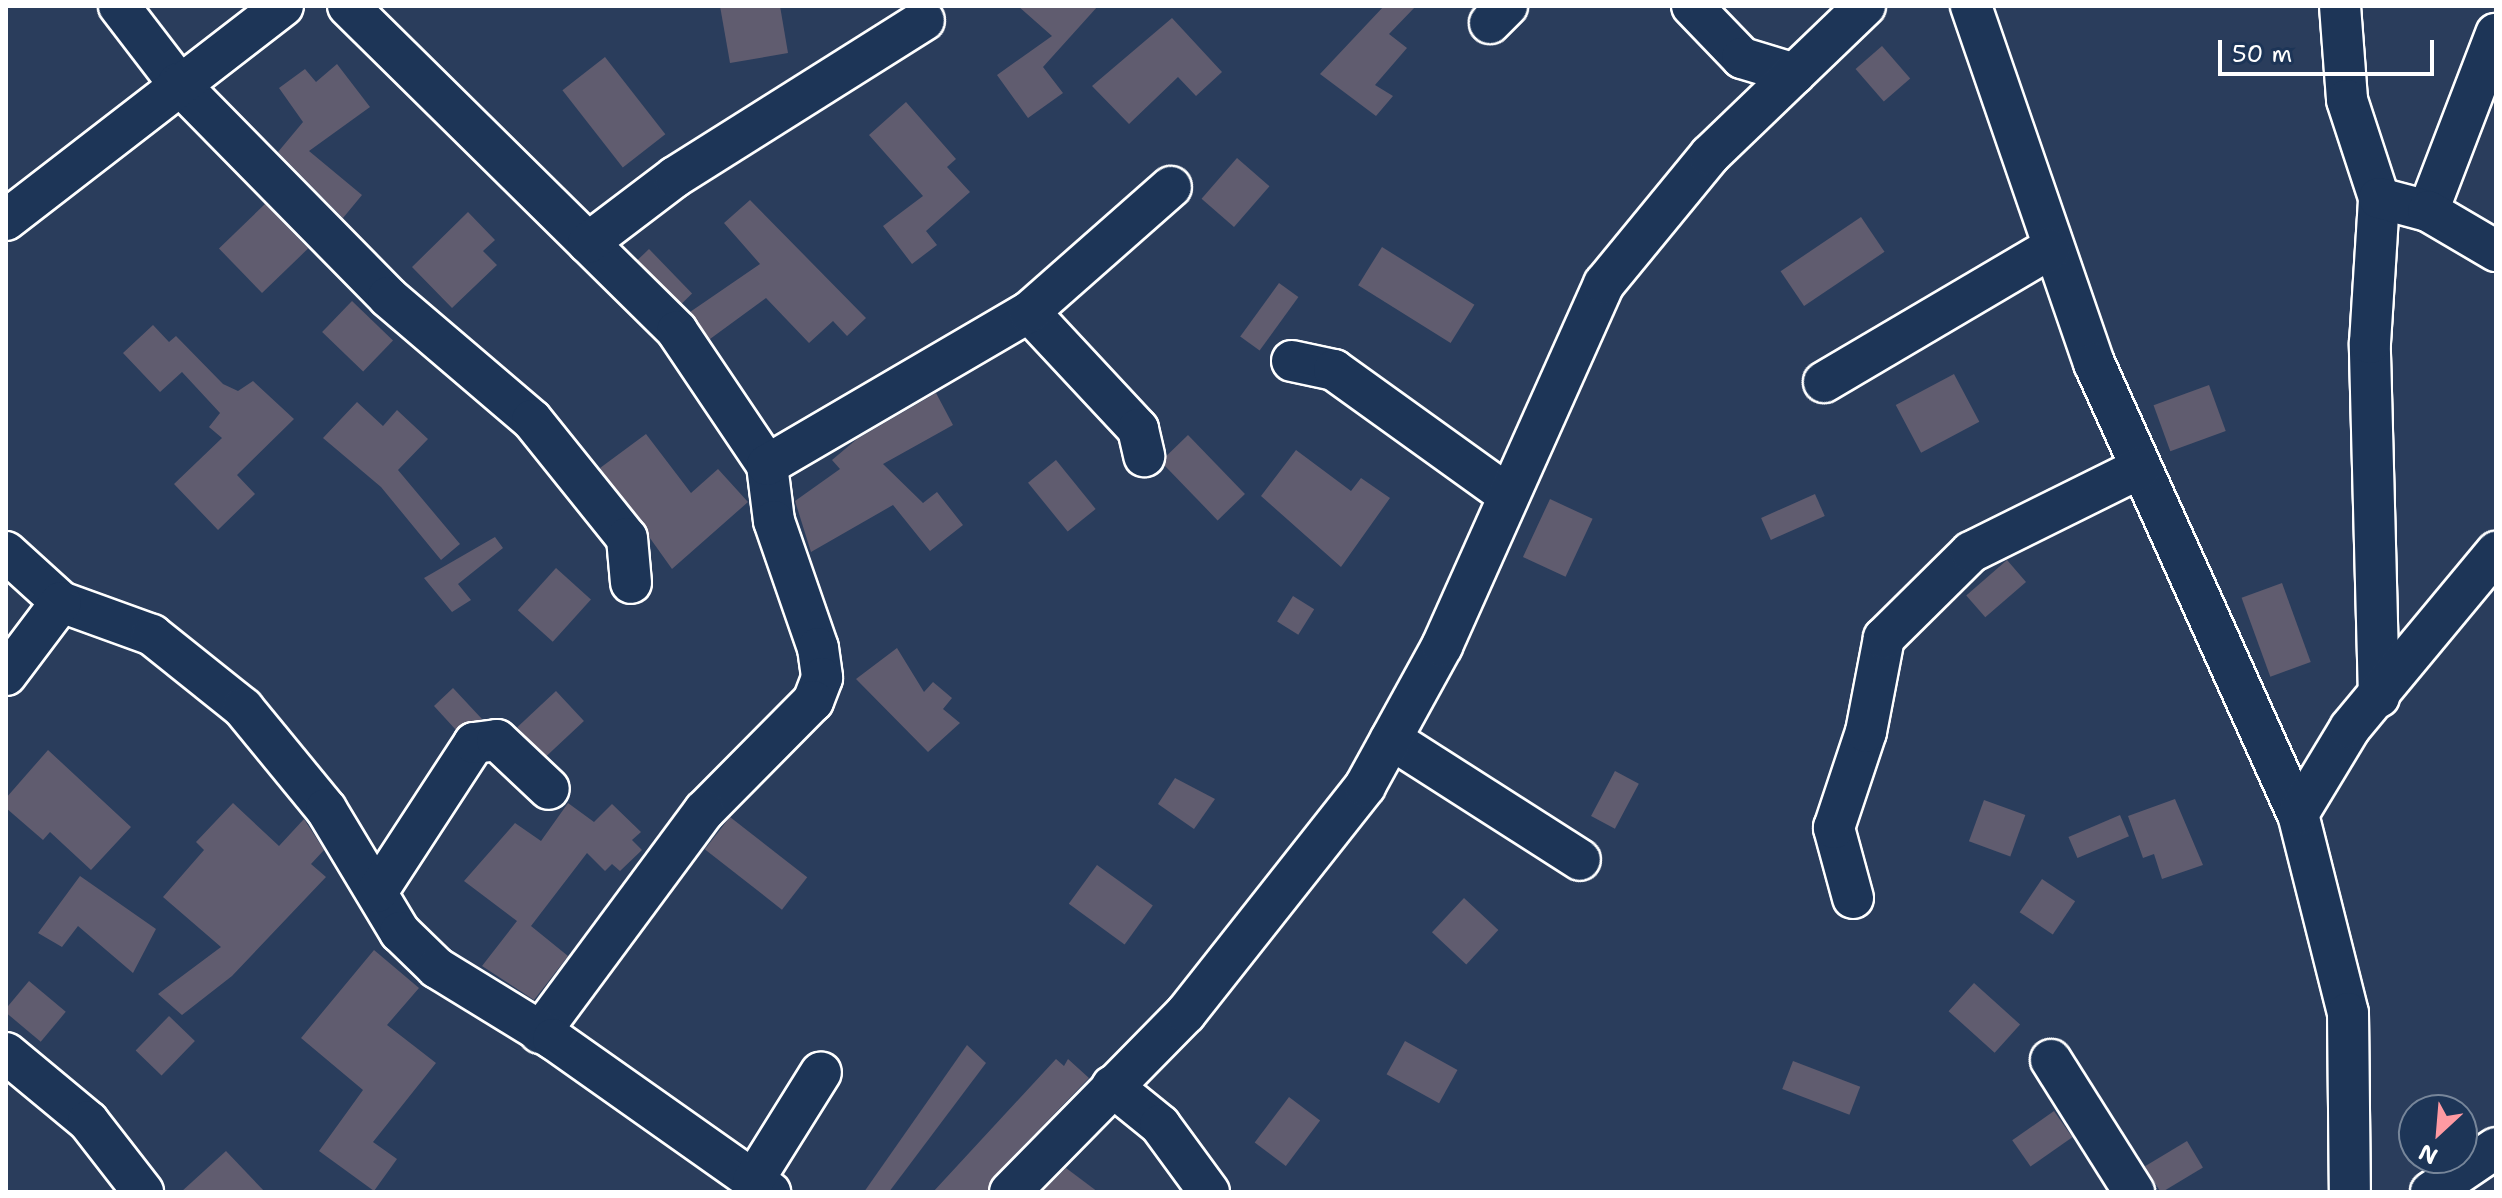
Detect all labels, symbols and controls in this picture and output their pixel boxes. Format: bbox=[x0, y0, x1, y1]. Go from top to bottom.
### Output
scale bar bbox=[2222, 24, 2438, 74]
text: 50 m bbox=[2232, 38, 2292, 70]
north arrow bbox=[2398, 1094, 2478, 1174]
text: N bbox=[2414, 1137, 2442, 1171]

